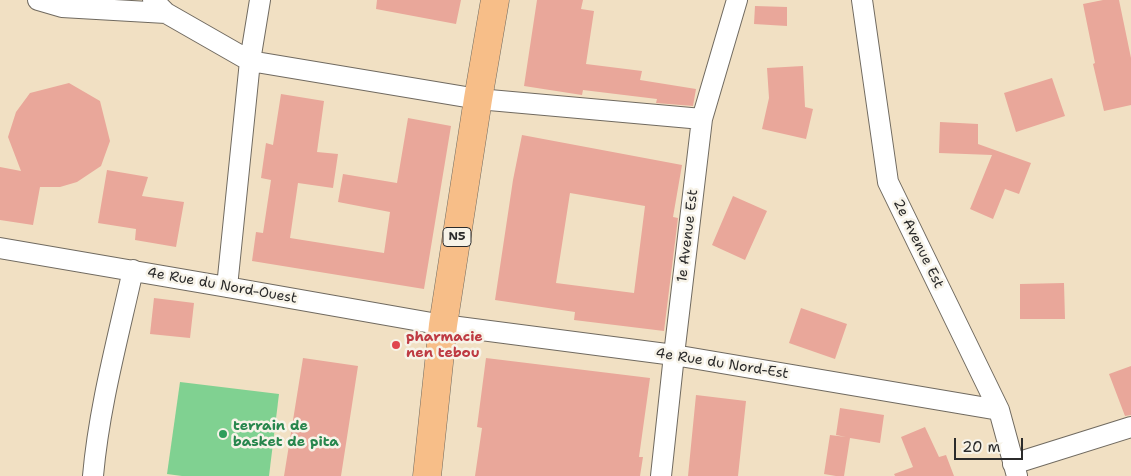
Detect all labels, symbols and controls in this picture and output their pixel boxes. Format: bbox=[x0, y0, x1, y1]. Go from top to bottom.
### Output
street label: 1e Avenue Est bbox=[674, 189, 702, 283]
street label: 2e Avenue Est bbox=[889, 197, 947, 291]
road number: N5 bbox=[443, 228, 471, 246]
street label: 4e Rue du Nord-Ouest bbox=[146, 265, 298, 307]
place label: pharmacie nen tebou bbox=[406, 329, 483, 362]
marker: pharmacie nen tebou bbox=[390, 339, 402, 351]
street label: 4e Rue du Nord-Est bbox=[654, 345, 790, 383]
place label: terrain de basket de pita bbox=[233, 418, 339, 451]
marker: terrain de basket de pita bbox=[217, 428, 229, 440]
scale bar bbox=[956, 428, 1025, 460]
text: 20 m bbox=[962, 437, 1001, 457]

